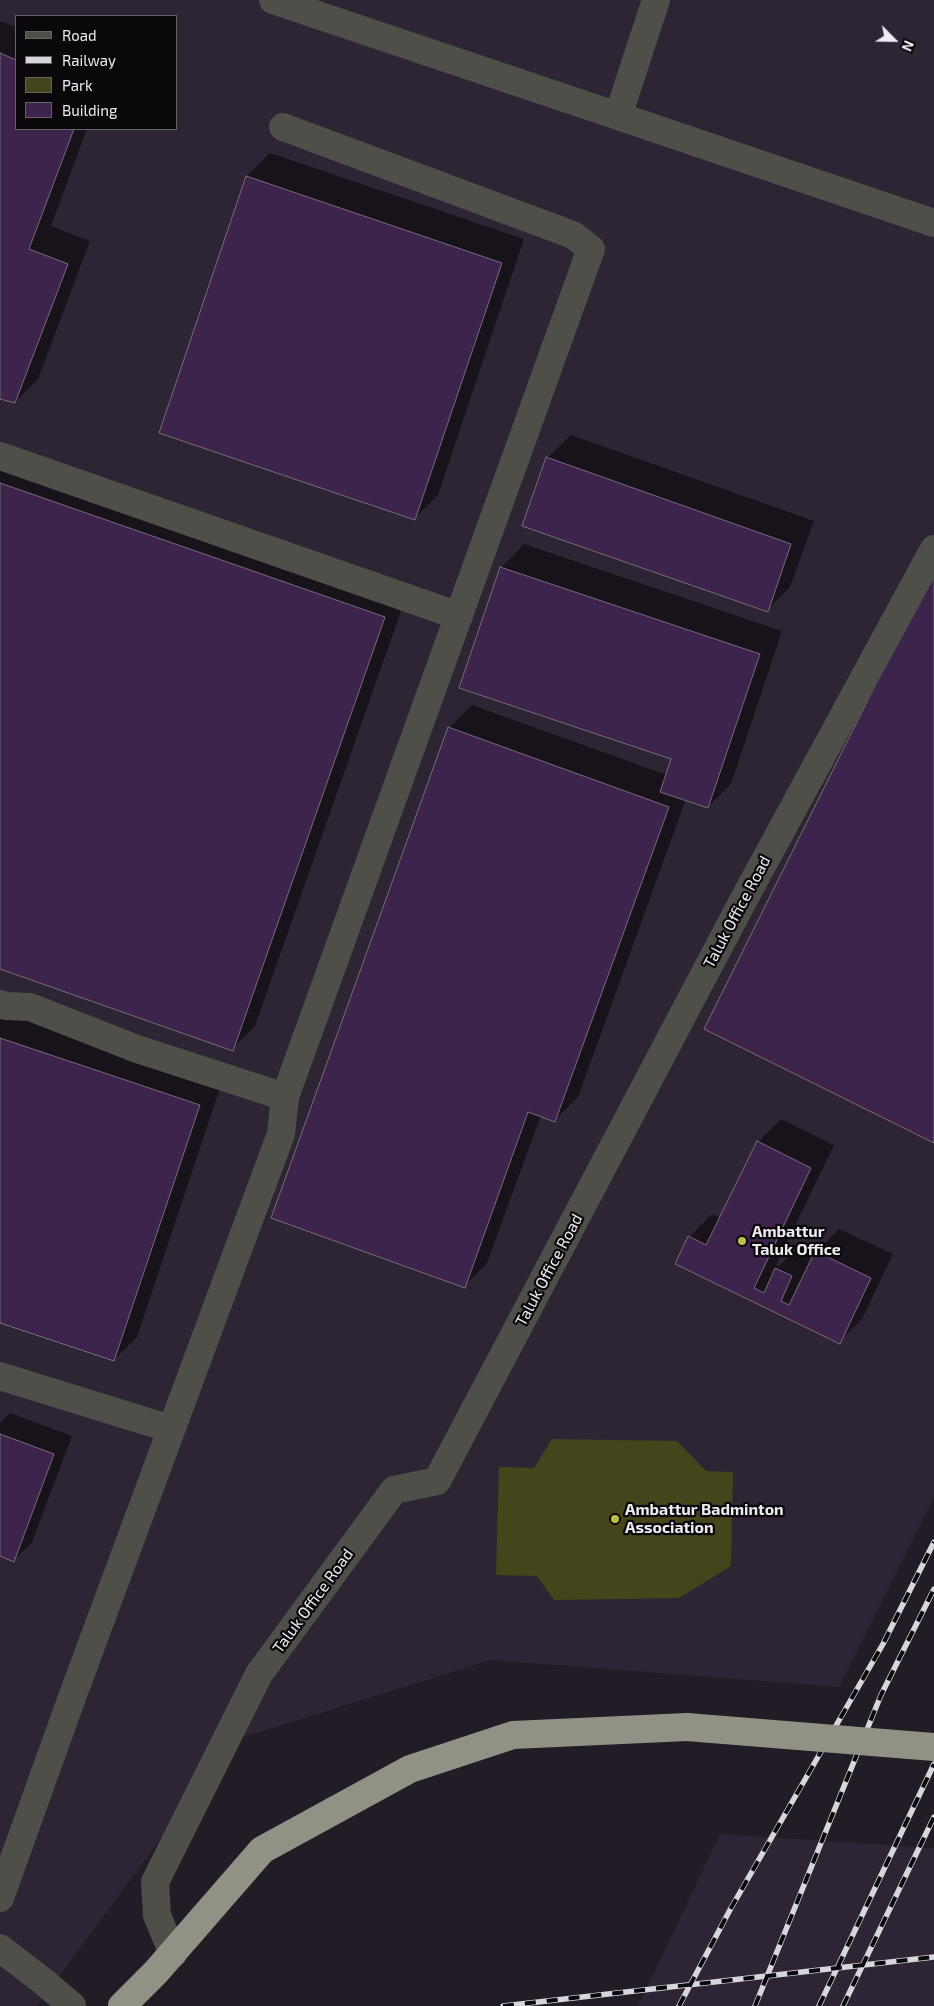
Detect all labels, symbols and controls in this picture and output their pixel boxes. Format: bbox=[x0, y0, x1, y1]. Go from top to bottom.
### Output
legend bbox=[15, 15, 178, 130]
north arrow bbox=[869, 15, 919, 65]
text: Road bbox=[62, 26, 97, 44]
text: N bbox=[898, 38, 918, 54]
text: Railway bbox=[62, 51, 116, 69]
text: Park bbox=[62, 76, 93, 94]
text: Building bbox=[62, 101, 117, 119]
street label: Taluk Office Road bbox=[699, 853, 775, 971]
street label: Taluk Office Road bbox=[511, 1211, 587, 1329]
place label: Ambattur Taluk Office bbox=[752, 1222, 841, 1260]
marker: Ambattur Taluk Office bbox=[736, 1235, 748, 1247]
place label: Ambattur Badminton Association bbox=[625, 1500, 784, 1538]
marker: Ambattur Badminton Association bbox=[609, 1513, 621, 1525]
street label: Taluk Office Road bbox=[269, 1545, 357, 1657]

